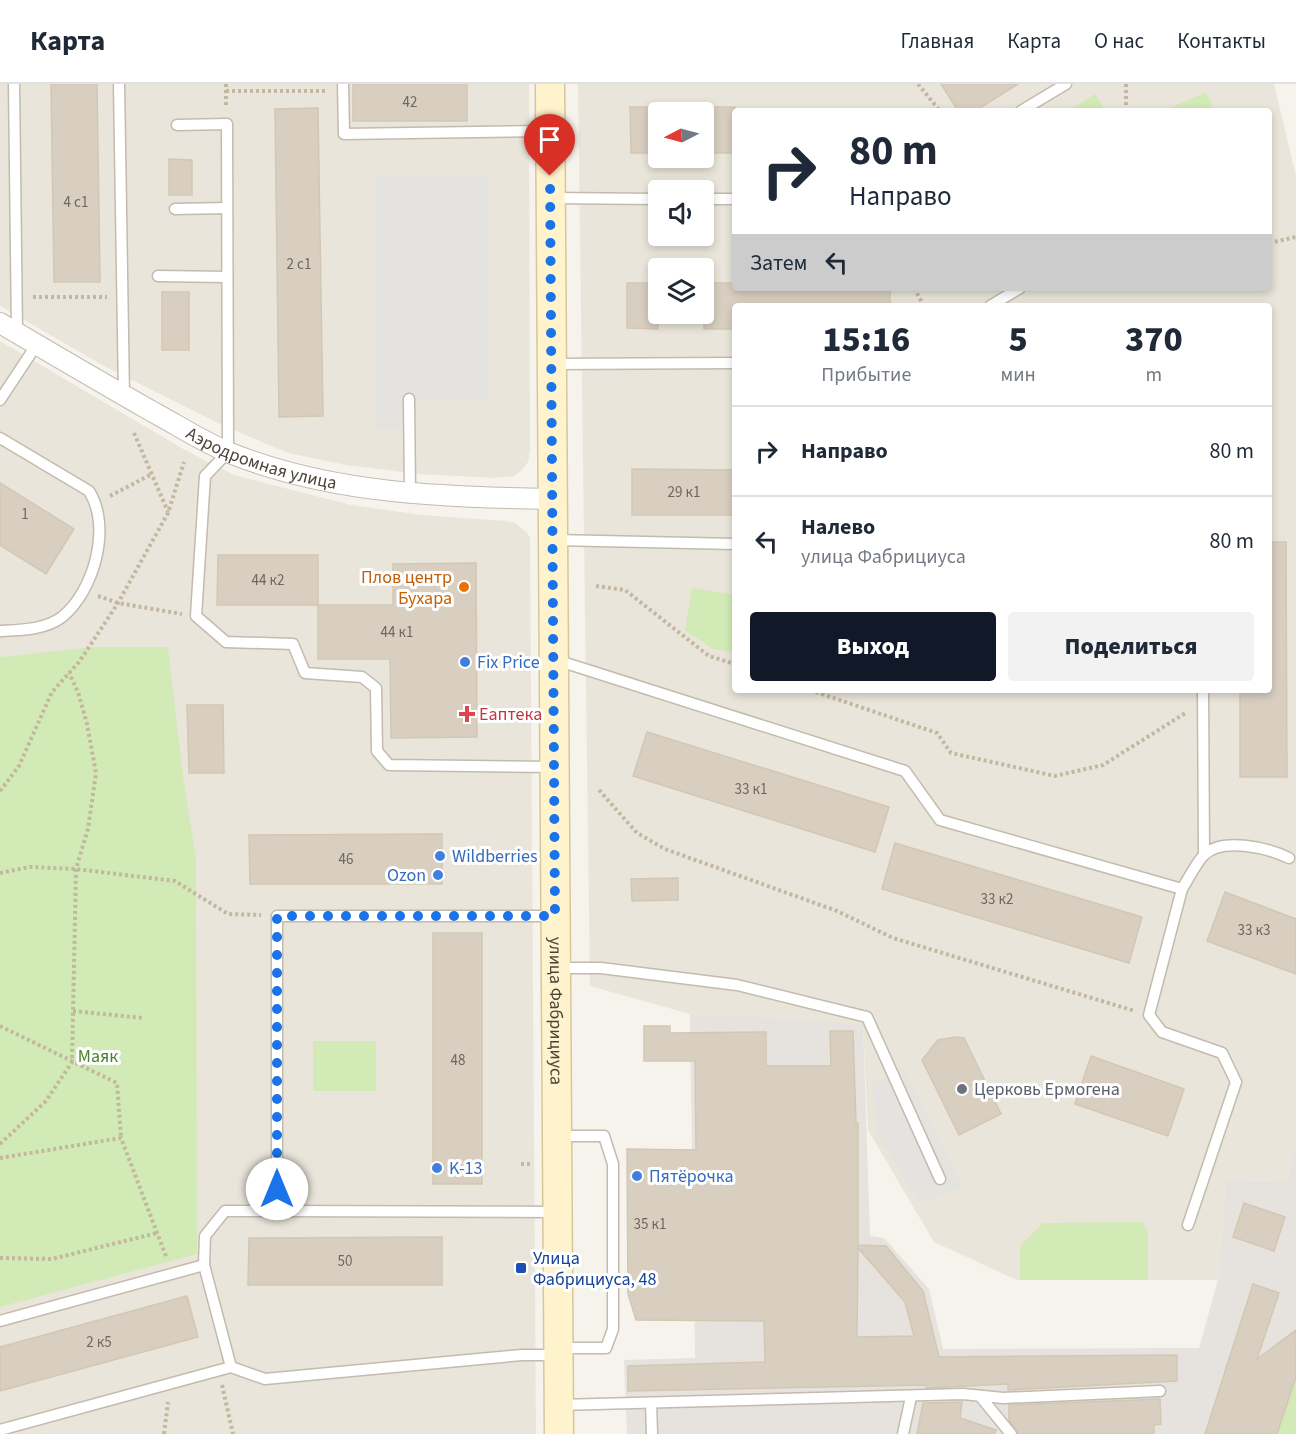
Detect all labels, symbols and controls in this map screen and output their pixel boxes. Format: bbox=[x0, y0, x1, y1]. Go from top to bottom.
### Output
text: Карта bbox=[30, 21, 105, 61]
text: Главная bbox=[901, 26, 974, 56]
text: Карта bbox=[1007, 26, 1061, 56]
text: О нас bbox=[1094, 26, 1144, 56]
text: Контакты bbox=[1177, 26, 1266, 56]
house number: 42 bbox=[403, 92, 417, 113]
north arrow bbox=[648, 102, 714, 168]
map controls bbox=[648, 102, 714, 324]
pin bbox=[524, 114, 575, 176]
text: 80 m bbox=[849, 121, 938, 181]
icon: arrive bbox=[533, 123, 566, 156]
icon: right bbox=[750, 132, 828, 210]
text: Направо bbox=[849, 177, 952, 216]
button: sound bbox=[648, 180, 714, 246]
house number: 4 с1 bbox=[64, 192, 88, 213]
icon: left bbox=[820, 246, 853, 279]
text: Затем bbox=[750, 247, 808, 279]
house number: 2 с1 bbox=[287, 254, 311, 275]
button: layers bbox=[648, 258, 714, 324]
text: 15:16 bbox=[822, 314, 910, 365]
text: 5 bbox=[1009, 314, 1028, 365]
text: 370 bbox=[1125, 314, 1183, 365]
text: Прибытие bbox=[821, 361, 911, 389]
text: мин bbox=[1001, 361, 1036, 389]
text: m bbox=[1146, 361, 1162, 389]
street label: Аэродромная улица bbox=[181, 421, 339, 496]
icon: right bbox=[750, 435, 783, 468]
text: Направо bbox=[801, 435, 888, 467]
text: 80 m bbox=[1209, 435, 1254, 467]
house number: 29 к1 bbox=[668, 482, 700, 503]
house number: 1 bbox=[21, 504, 29, 525]
text: Налево bbox=[801, 511, 875, 543]
icon: left bbox=[750, 525, 783, 558]
text: 80 m bbox=[1209, 525, 1254, 557]
text: улица Фабрициуса bbox=[801, 543, 966, 571]
place label: Плов центр Бухара bbox=[361, 565, 452, 611]
house number: 44 к2 bbox=[252, 570, 284, 591]
marker: Плов центр Бухара bbox=[457, 580, 471, 594]
button: Выход bbox=[750, 612, 996, 681]
button: Поделиться bbox=[1008, 612, 1254, 681]
house number: 44 к1 bbox=[381, 622, 413, 643]
place label: Fix Price bbox=[477, 650, 540, 675]
marker: Fix Price bbox=[458, 655, 472, 669]
place label: Еаптека bbox=[479, 702, 542, 727]
marker: Еаптека bbox=[460, 707, 474, 721]
house number: 33 к1 bbox=[735, 779, 767, 800]
place label: Wildberries bbox=[452, 844, 537, 869]
house number: 46 bbox=[339, 849, 353, 870]
marker: Wildberries bbox=[433, 849, 447, 863]
place label: Ozon bbox=[387, 863, 426, 888]
marker: Ozon bbox=[431, 868, 445, 882]
house number: 33 к2 bbox=[981, 889, 1013, 910]
house number: 33 к3 bbox=[1238, 920, 1270, 941]
street label: улица Фабрициуса bbox=[543, 937, 569, 1085]
park label: Маяк bbox=[78, 1044, 118, 1069]
house number: 48 bbox=[451, 1050, 465, 1071]
place label: Церковь Ермогена bbox=[974, 1077, 1120, 1102]
marker: Церковь Ермогена bbox=[955, 1082, 969, 1096]
place label: K-13 bbox=[449, 1156, 482, 1181]
position arrow bbox=[245, 1157, 309, 1221]
marker: K-13 bbox=[430, 1161, 444, 1175]
place label: Пятёрочка bbox=[649, 1164, 734, 1189]
marker: Пятёрочка bbox=[630, 1169, 644, 1183]
house number: 35 к1 bbox=[634, 1214, 666, 1235]
place label: Улица Фабрициуса, 48 bbox=[533, 1246, 657, 1292]
house number: 50 bbox=[338, 1251, 352, 1272]
marker: Улица Фабрициуса, 48 bbox=[514, 1261, 528, 1275]
house number: 2 к5 bbox=[86, 1332, 112, 1353]

